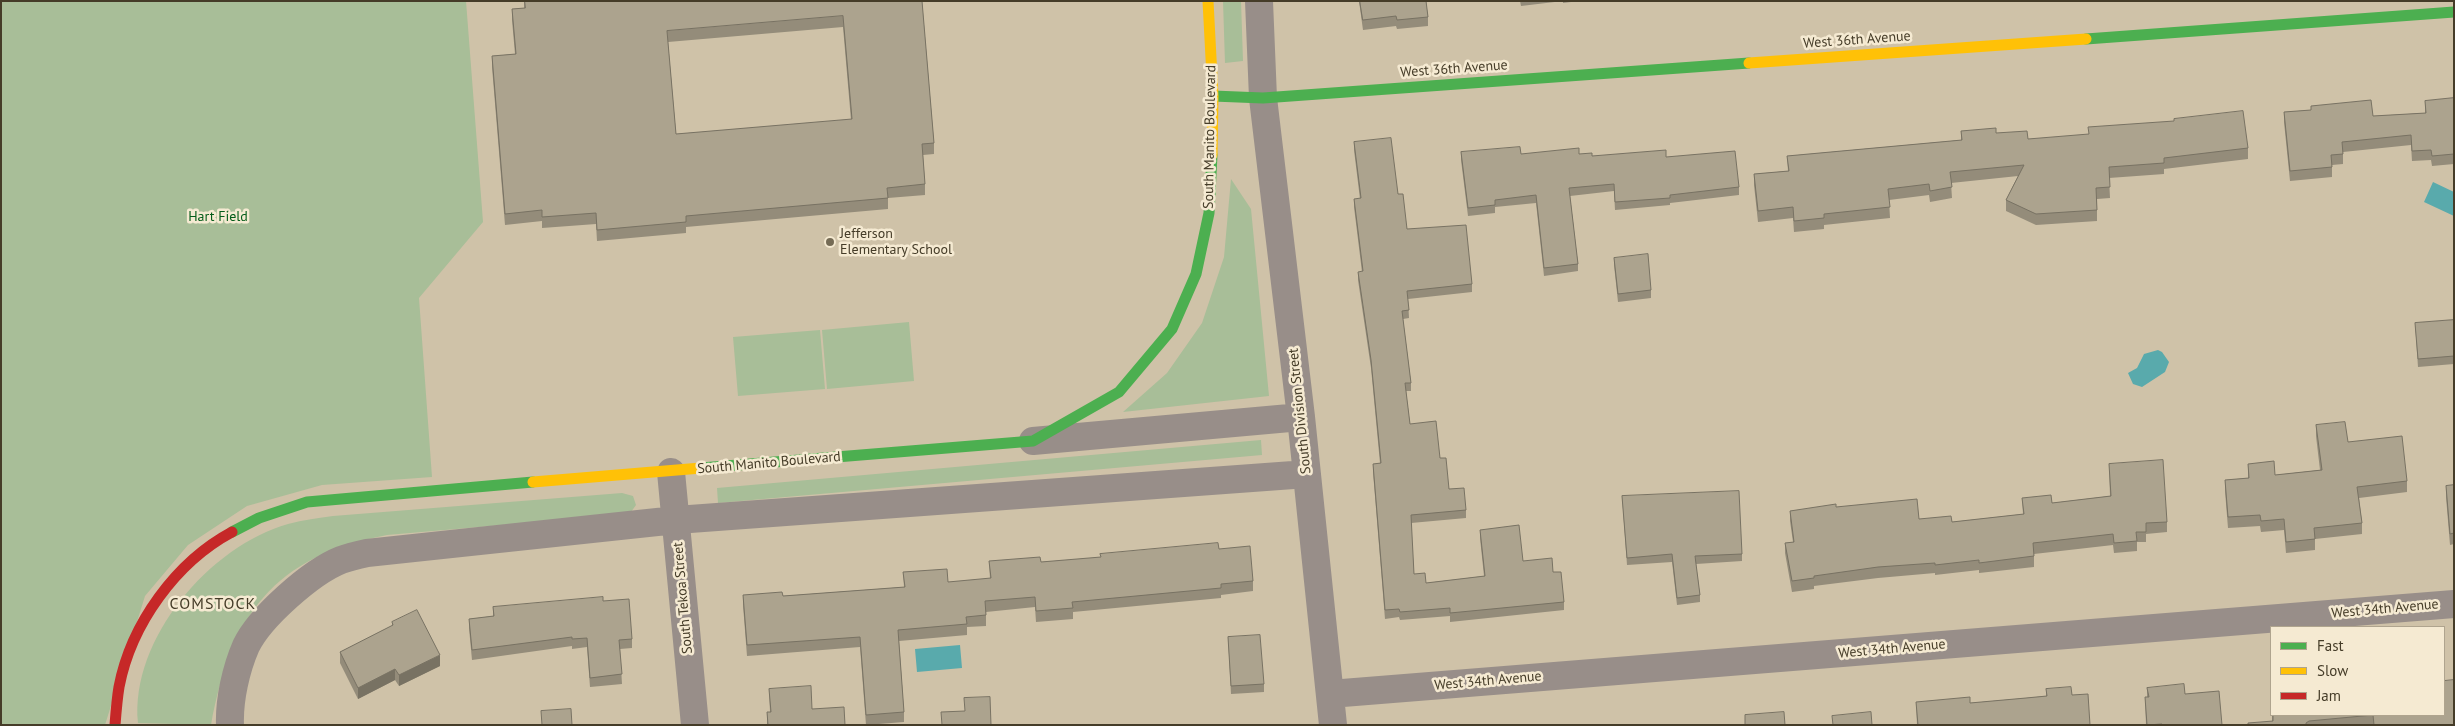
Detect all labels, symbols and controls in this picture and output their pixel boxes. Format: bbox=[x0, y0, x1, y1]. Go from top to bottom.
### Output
street label: West 36th Avenue bbox=[1803, 28, 1911, 52]
street label: West 36th Avenue bbox=[1400, 57, 1508, 81]
street label: South Manito Boulevard bbox=[1200, 65, 1220, 209]
park label: Hart Field bbox=[188, 209, 248, 225]
place label: Jefferson Elementary School bbox=[840, 226, 952, 258]
marker: Jefferson Elementary School bbox=[824, 236, 836, 248]
street label: South Division Street bbox=[1285, 347, 1315, 475]
street label: South Manito Boulevard bbox=[697, 448, 841, 478]
street label: South Tekoa Street bbox=[670, 541, 696, 655]
district label: COMSTOCK bbox=[169, 594, 257, 614]
street label: West 34th Avenue bbox=[2331, 596, 2439, 622]
legend bbox=[2270, 626, 2445, 716]
street label: West 34th Avenue bbox=[1838, 636, 1946, 662]
text: Fast bbox=[2317, 636, 2344, 655]
text: Slow bbox=[2317, 661, 2348, 680]
street label: West 34th Avenue bbox=[1434, 668, 1542, 694]
text: Jam bbox=[2317, 686, 2341, 705]

